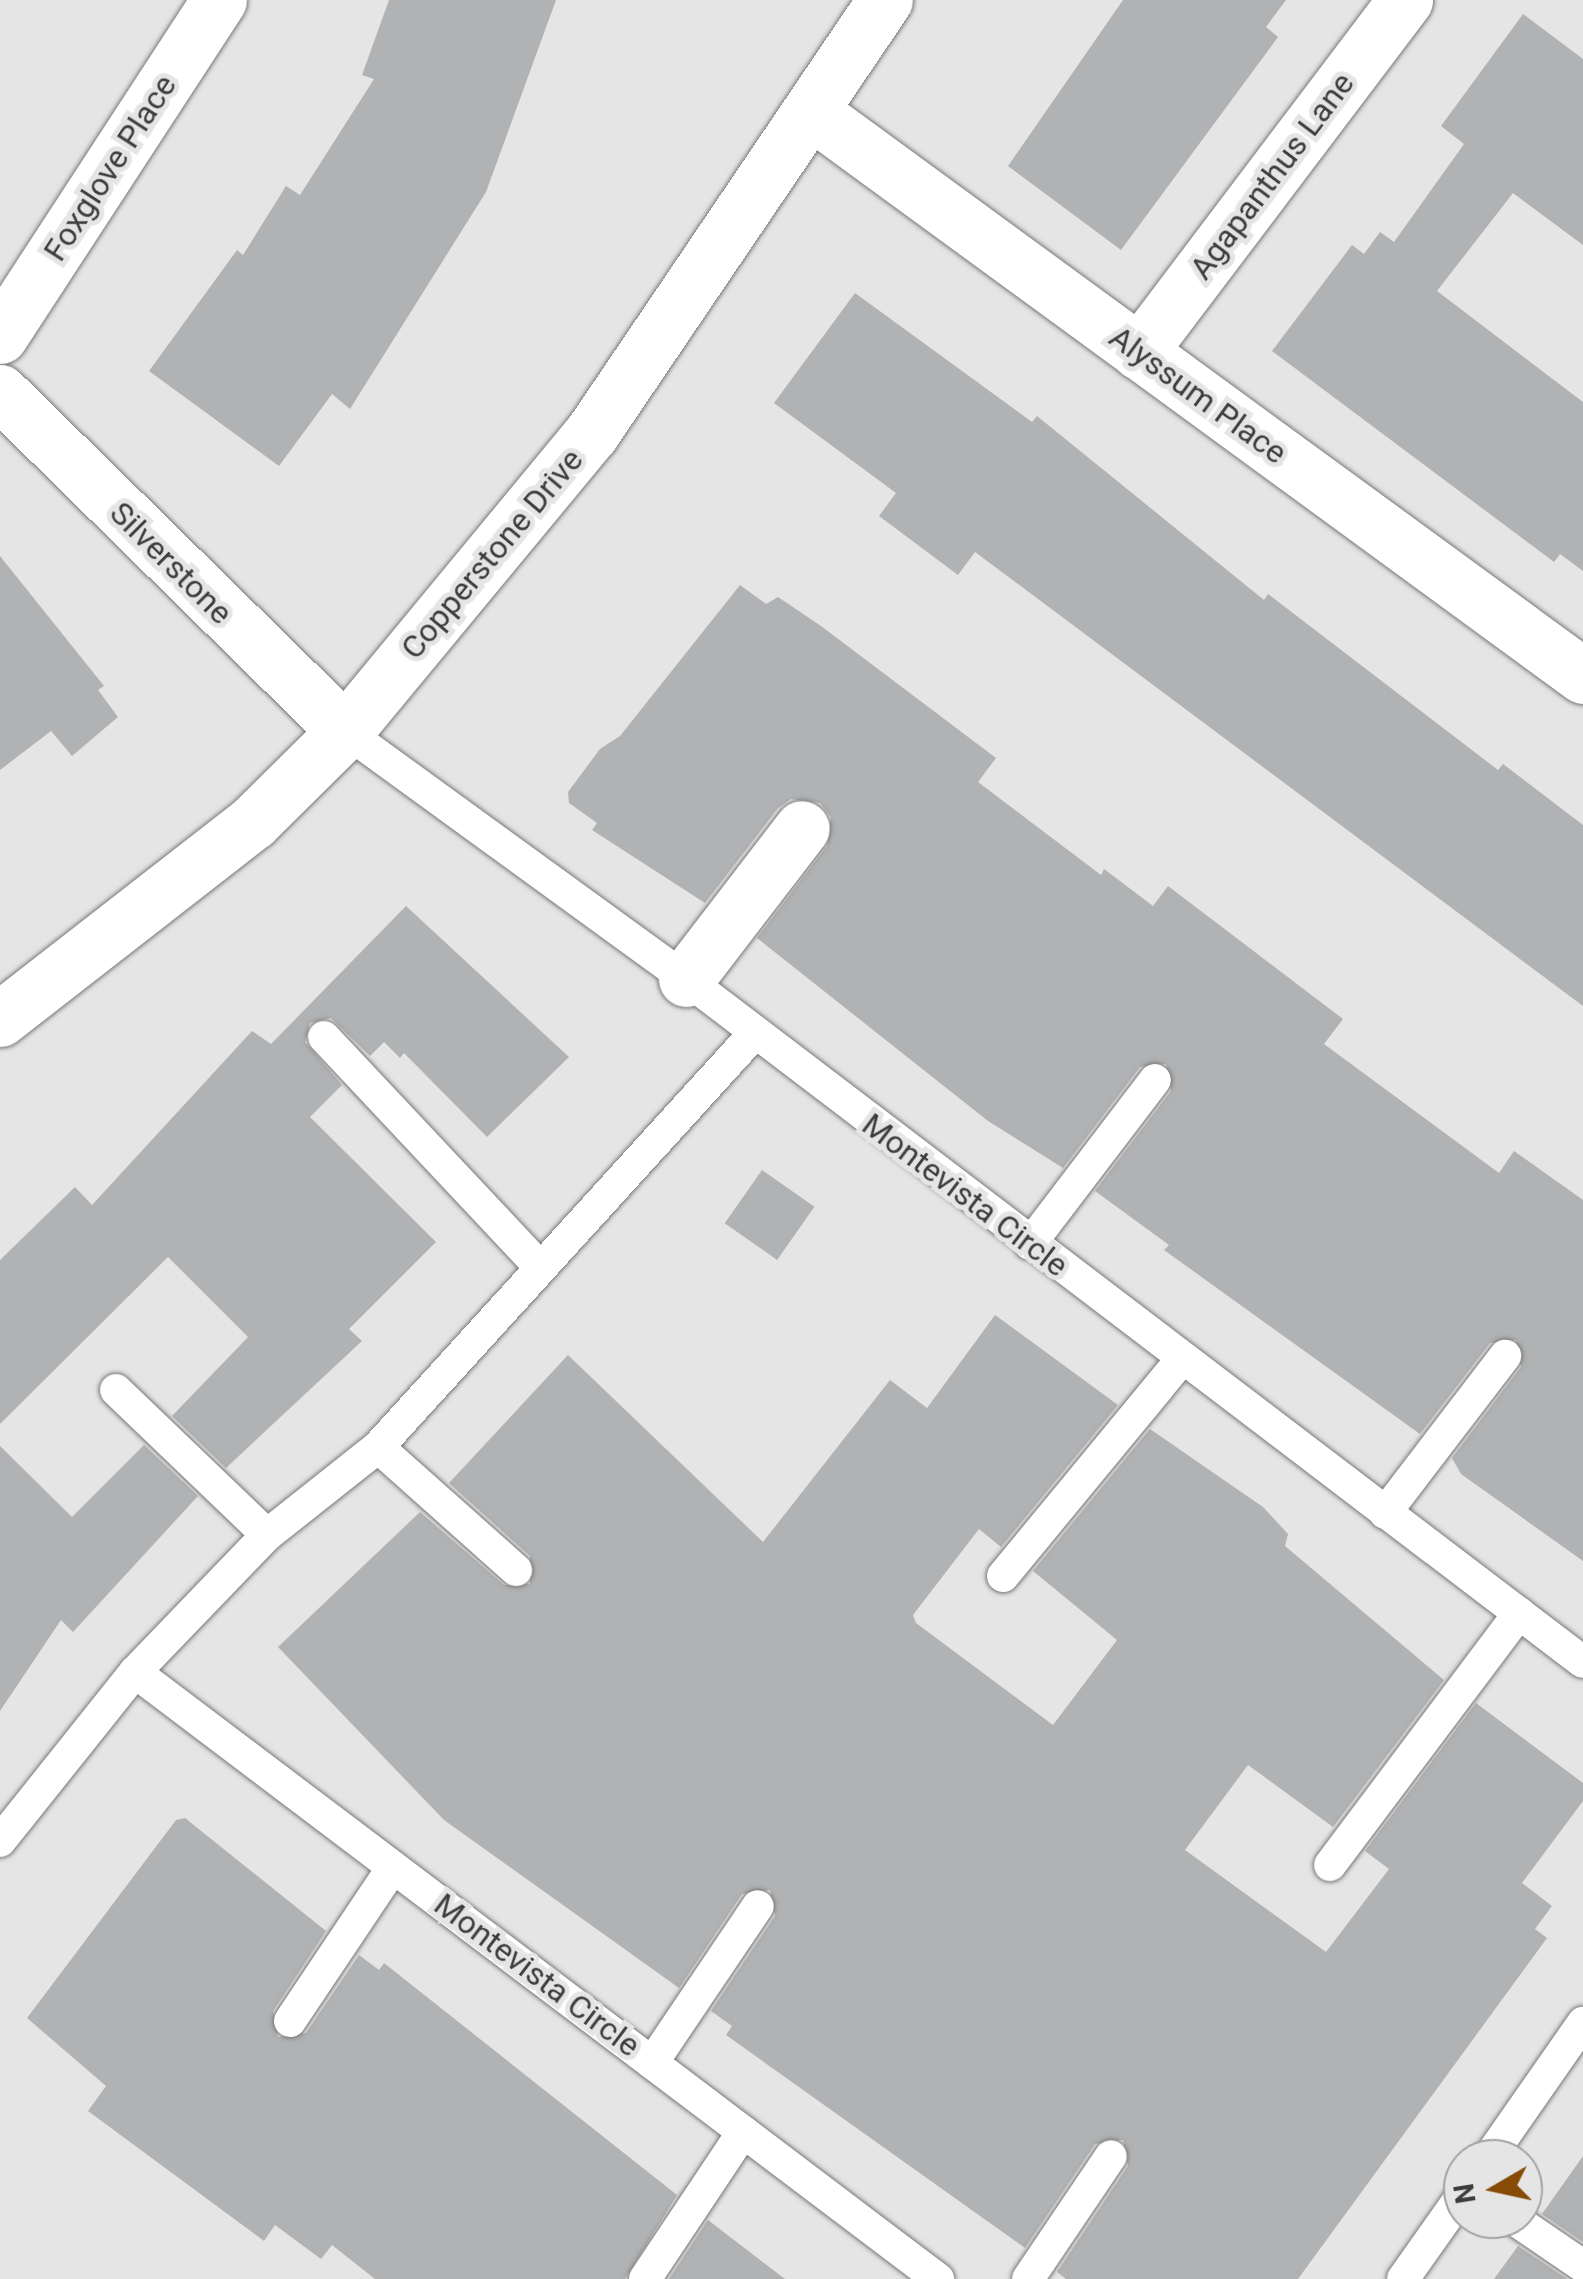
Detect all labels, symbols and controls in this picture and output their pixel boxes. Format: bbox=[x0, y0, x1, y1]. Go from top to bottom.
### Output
street label: Agapanthus Lane bbox=[1182, 65, 1362, 287]
street label: Foxglove Place bbox=[36, 68, 184, 268]
street label: Alyssum Place bbox=[1102, 318, 1294, 472]
street label: Copperstone Drive bbox=[393, 441, 591, 667]
street label: Silverstone bbox=[102, 494, 240, 632]
street label: Montevista Circle bbox=[855, 1105, 1075, 1285]
street label: Montevista Circle bbox=[427, 1885, 647, 2065]
north arrow bbox=[1443, 2139, 1543, 2239]
text: N bbox=[1447, 2181, 1483, 2206]

